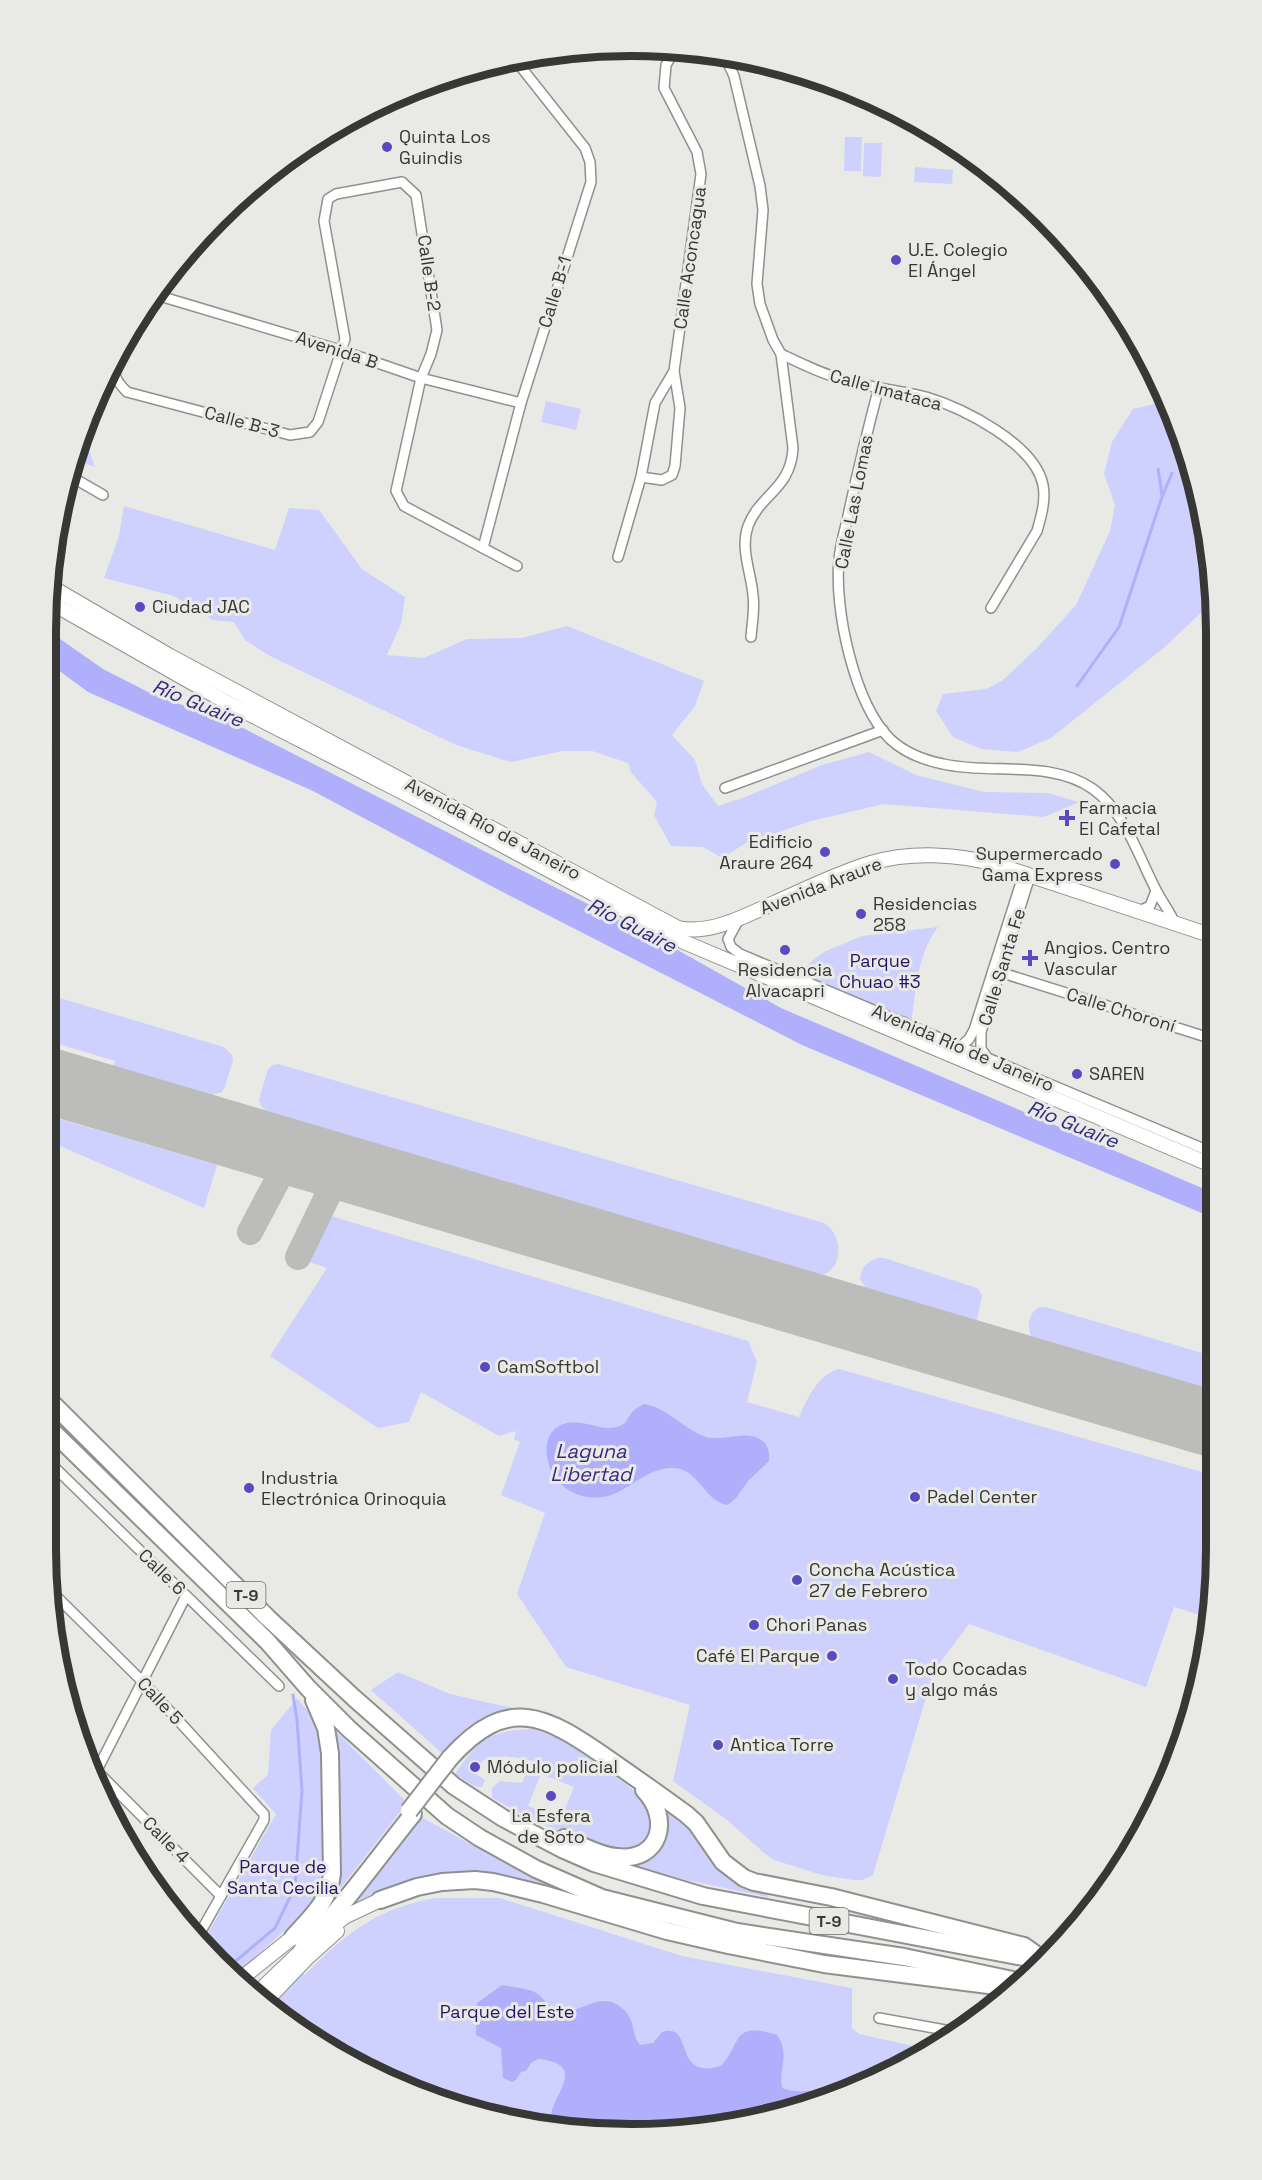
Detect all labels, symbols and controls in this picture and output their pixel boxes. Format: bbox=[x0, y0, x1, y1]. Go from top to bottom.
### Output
place label: Quinta Los Guindis bbox=[399, 125, 491, 169]
marker: Quinta Los Guindis bbox=[380, 140, 394, 154]
street label: Calle Aconcagua bbox=[668, 185, 711, 331]
street label: Calle B-2 bbox=[413, 233, 446, 313]
place label: U.E. Colegio El Ángel bbox=[908, 238, 1008, 282]
street label: Calle B-1 bbox=[533, 253, 576, 330]
marker: U.E. Colegio El Ángel bbox=[889, 253, 903, 267]
street label: Avenida B bbox=[293, 325, 381, 374]
street label: Calle Imataca bbox=[828, 364, 945, 416]
street label: Calle B-3 bbox=[202, 400, 282, 443]
street label: Calle Las Lomas bbox=[829, 433, 878, 571]
place label: Ciudad JAC bbox=[152, 595, 250, 618]
marker: Ciudad JAC bbox=[133, 600, 147, 614]
water label: Río Guaire bbox=[149, 673, 248, 733]
street label: Avenida Río de Janeiro bbox=[401, 772, 585, 885]
place label: Farmacia El Cafetal bbox=[1079, 796, 1160, 840]
marker: Farmacia El Cafetal bbox=[1060, 811, 1074, 825]
place label: Edificio Araure 264 bbox=[719, 830, 813, 874]
place label: Supermercado Gama Express bbox=[976, 842, 1103, 886]
marker: Edificio Araure 264 bbox=[818, 845, 832, 859]
street label: Avenida Araure bbox=[757, 852, 885, 919]
marker: Supermercado Gama Express bbox=[1108, 857, 1122, 871]
water label: Río Guaire bbox=[583, 892, 682, 959]
place label: Residencias 258 bbox=[873, 892, 977, 936]
street label: Calle Santa Fe bbox=[973, 905, 1030, 1028]
marker: Residencias 258 bbox=[854, 907, 868, 921]
place label: Angios. Centro Vascular bbox=[1044, 936, 1170, 980]
marker: Residencia Alvacapri bbox=[778, 943, 792, 957]
park label: Parque Chuao #3 bbox=[839, 949, 921, 993]
marker: Angios. Centro Vascular bbox=[1021, 949, 1039, 967]
place label: Residencia Alvacapri bbox=[738, 958, 832, 1002]
street label: Calle Choroní bbox=[1064, 982, 1179, 1037]
street label: Avenida Río de Janeiro bbox=[869, 999, 1058, 1096]
place label: SAREN bbox=[1089, 1062, 1145, 1085]
marker: SAREN bbox=[1070, 1067, 1084, 1081]
water label: Río Guaire bbox=[1024, 1094, 1123, 1154]
place label: CamSoftbol bbox=[497, 1355, 599, 1378]
marker: CamSoftbol bbox=[478, 1360, 492, 1374]
water label: Laguna Libertad bbox=[550, 1438, 634, 1487]
place label: Industria Electrónica Orinoquia bbox=[261, 1466, 446, 1510]
marker: Industria Electrónica Orinoquia bbox=[242, 1481, 256, 1495]
place label: Padel Center bbox=[927, 1485, 1038, 1508]
marker: Padel Center bbox=[908, 1490, 922, 1504]
street label: Calle 6 bbox=[134, 1544, 191, 1600]
place label: Concha Acústica 27 de Febrero bbox=[809, 1558, 955, 1602]
marker: Concha Acústica 27 de Febrero bbox=[790, 1573, 804, 1587]
road number: T-9 bbox=[226, 1582, 266, 1608]
place label: Chori Panas bbox=[766, 1613, 867, 1636]
marker: Chori Panas bbox=[747, 1618, 761, 1632]
place label: Café El Parque bbox=[696, 1644, 820, 1667]
marker: Café El Parque bbox=[825, 1649, 839, 1663]
place label: Todo Cocadas y algo más bbox=[905, 1657, 1027, 1701]
street label: Calle 5 bbox=[133, 1672, 188, 1729]
marker: Todo Cocadas y algo más bbox=[886, 1672, 900, 1686]
place label: Antica Torre bbox=[730, 1733, 834, 1756]
marker: Antica Torre bbox=[711, 1738, 725, 1752]
place label: Módulo policial bbox=[487, 1755, 618, 1778]
marker: Módulo policial bbox=[468, 1760, 482, 1774]
marker: La Esfera de Soto bbox=[544, 1789, 558, 1803]
place label: La Esfera de Soto bbox=[511, 1804, 591, 1848]
street label: Calle 4 bbox=[138, 1811, 195, 1868]
park label: Parque de Santa Cecilia bbox=[227, 1855, 339, 1899]
road number: T-9 bbox=[810, 1908, 848, 1934]
park label: Parque del Este bbox=[440, 2000, 574, 2023]

